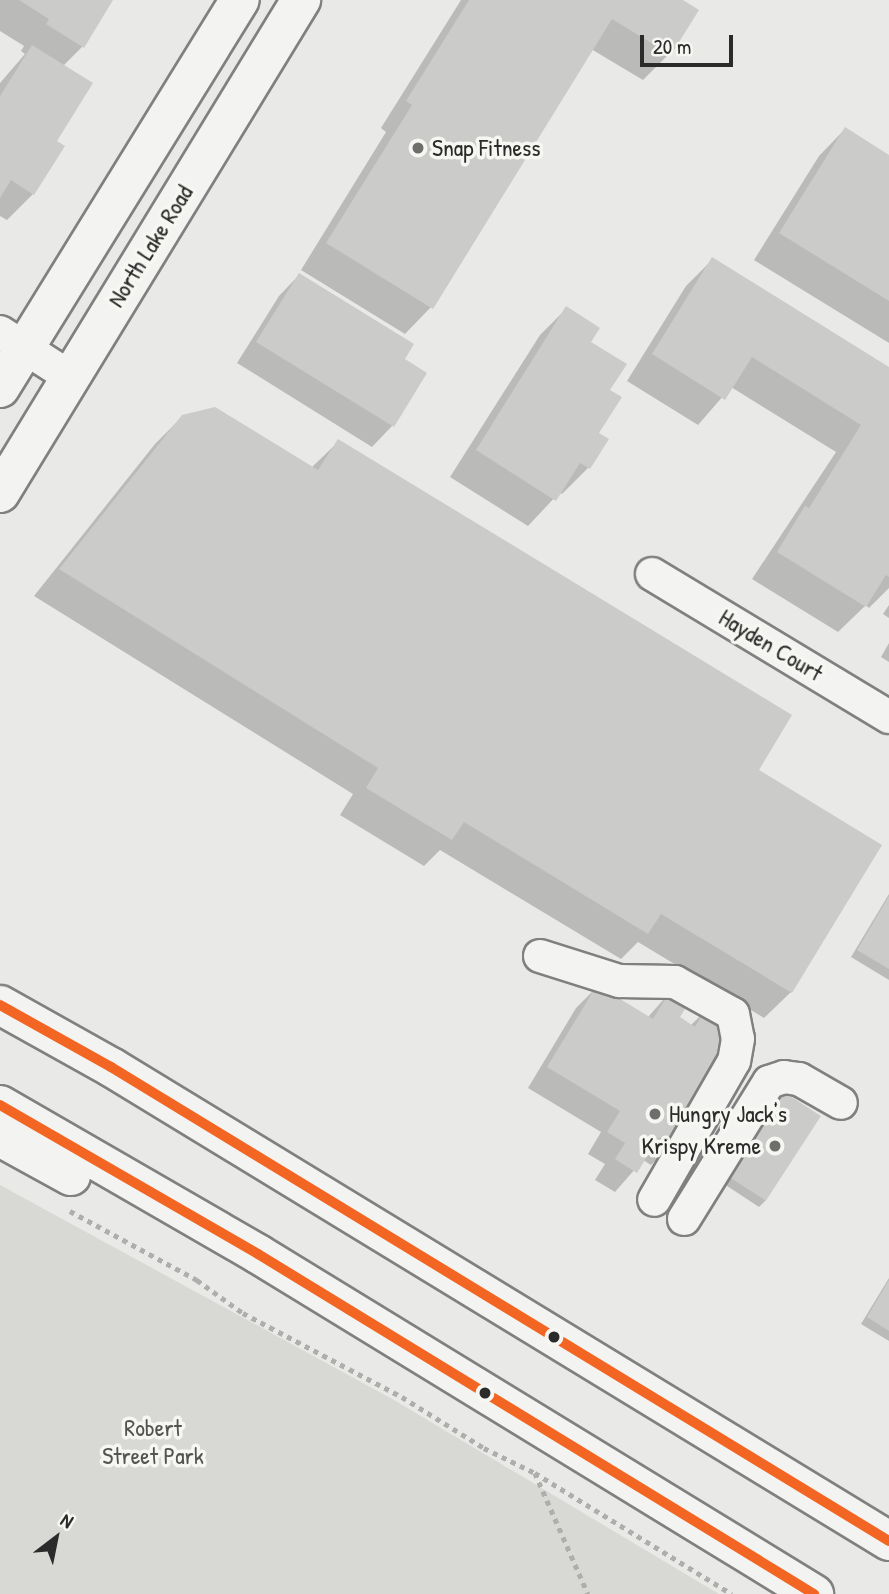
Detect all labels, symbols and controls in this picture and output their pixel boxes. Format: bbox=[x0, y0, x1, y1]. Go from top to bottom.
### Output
scale bar bbox=[644, 21, 737, 65]
text: 20 m bbox=[653, 32, 691, 61]
place label: Snap Fitness bbox=[432, 134, 541, 162]
marker: Snap Fitness bbox=[410, 140, 426, 156]
street label: North Lake Road bbox=[101, 180, 199, 312]
street label: Hayden Court bbox=[714, 603, 828, 687]
place label: Hungry Jack's bbox=[669, 1100, 787, 1128]
marker: Hungry Jack's bbox=[647, 1106, 663, 1122]
place label: Krispy Kreme bbox=[641, 1132, 761, 1160]
marker: Krispy Kreme bbox=[767, 1138, 783, 1154]
unlabelled marker bbox=[547, 1330, 561, 1344]
unlabelled marker bbox=[478, 1386, 492, 1400]
park label: Robert Street Park bbox=[102, 1414, 204, 1470]
north arrow bbox=[21, 1503, 91, 1573]
text: N bbox=[56, 1506, 78, 1534]

